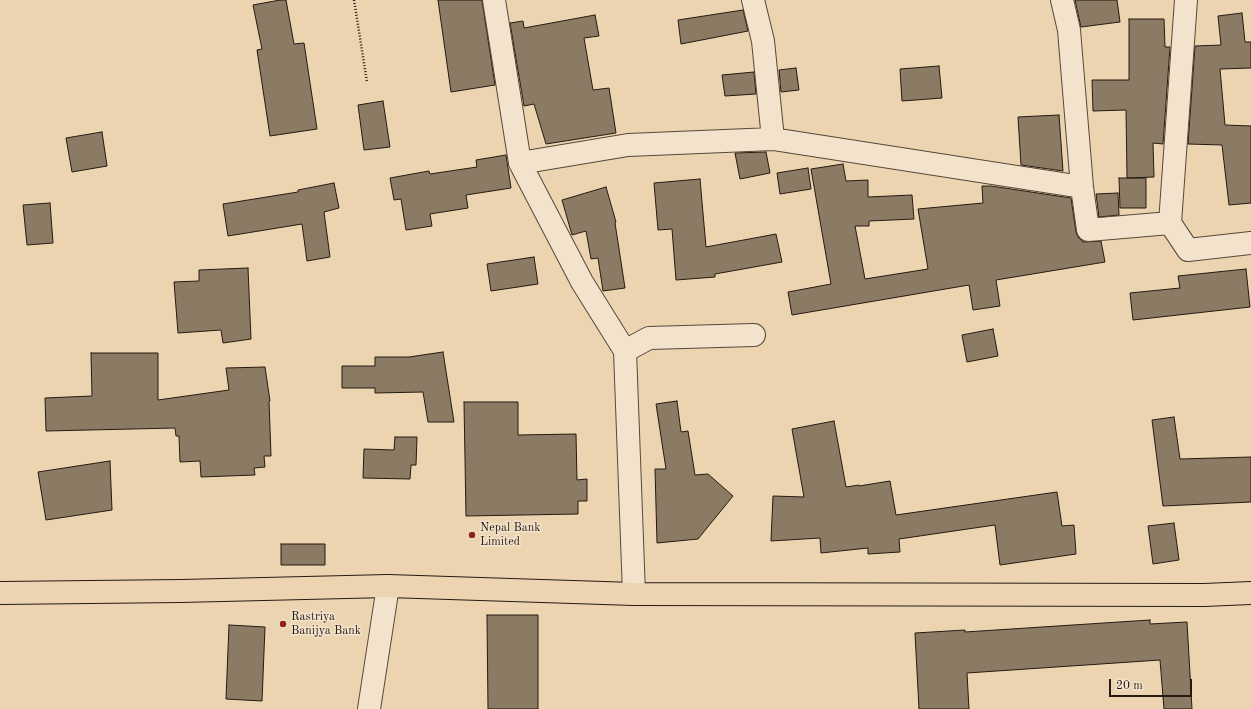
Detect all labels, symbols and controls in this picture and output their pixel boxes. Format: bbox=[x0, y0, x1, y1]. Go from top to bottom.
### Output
place label: Nepal Bank Limited bbox=[480, 521, 540, 549]
marker: Nepal Bank Limited bbox=[467, 530, 477, 540]
place label: Rastriya Banijya Bank bbox=[291, 610, 361, 638]
marker: Rastriya Banijya Bank bbox=[278, 619, 288, 629]
scale bar bbox=[1111, 671, 1194, 697]
text: 20 m bbox=[1116, 680, 1143, 692]

